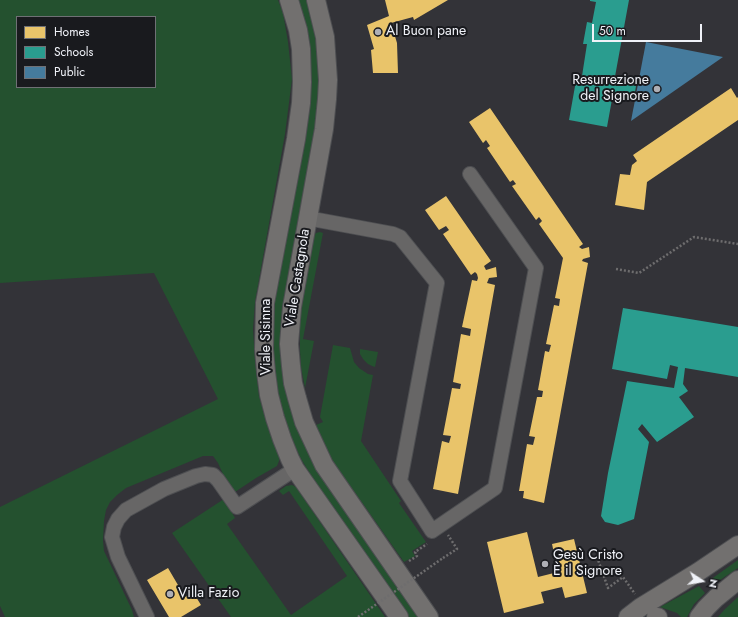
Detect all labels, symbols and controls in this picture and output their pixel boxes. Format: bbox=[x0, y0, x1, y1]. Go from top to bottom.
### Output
legend bbox=[16, 16, 156, 88]
scale bar bbox=[594, 16, 704, 42]
text: 50 m bbox=[599, 22, 626, 40]
text: Homes bbox=[54, 23, 90, 41]
place label: Al Buon pane bbox=[386, 24, 466, 40]
marker: Al Buon pane bbox=[373, 27, 383, 37]
text: Schools bbox=[54, 43, 93, 61]
text: Public bbox=[54, 63, 85, 81]
place label: Resurrezione del Signore bbox=[572, 73, 649, 106]
marker: Resurrezione del Signore bbox=[652, 84, 662, 94]
street label: Viale Castagnola bbox=[282, 228, 314, 328]
street label: Viale Sisinna bbox=[259, 299, 275, 375]
place label: Gesù Cristo È il Signore bbox=[553, 548, 623, 580]
marker: Gesù Cristo È il Signore bbox=[540, 559, 550, 569]
north arrow bbox=[682, 561, 722, 601]
text: N bbox=[705, 578, 722, 589]
place label: Villa Fazio bbox=[178, 586, 239, 602]
marker: Villa Fazio bbox=[165, 589, 175, 599]

